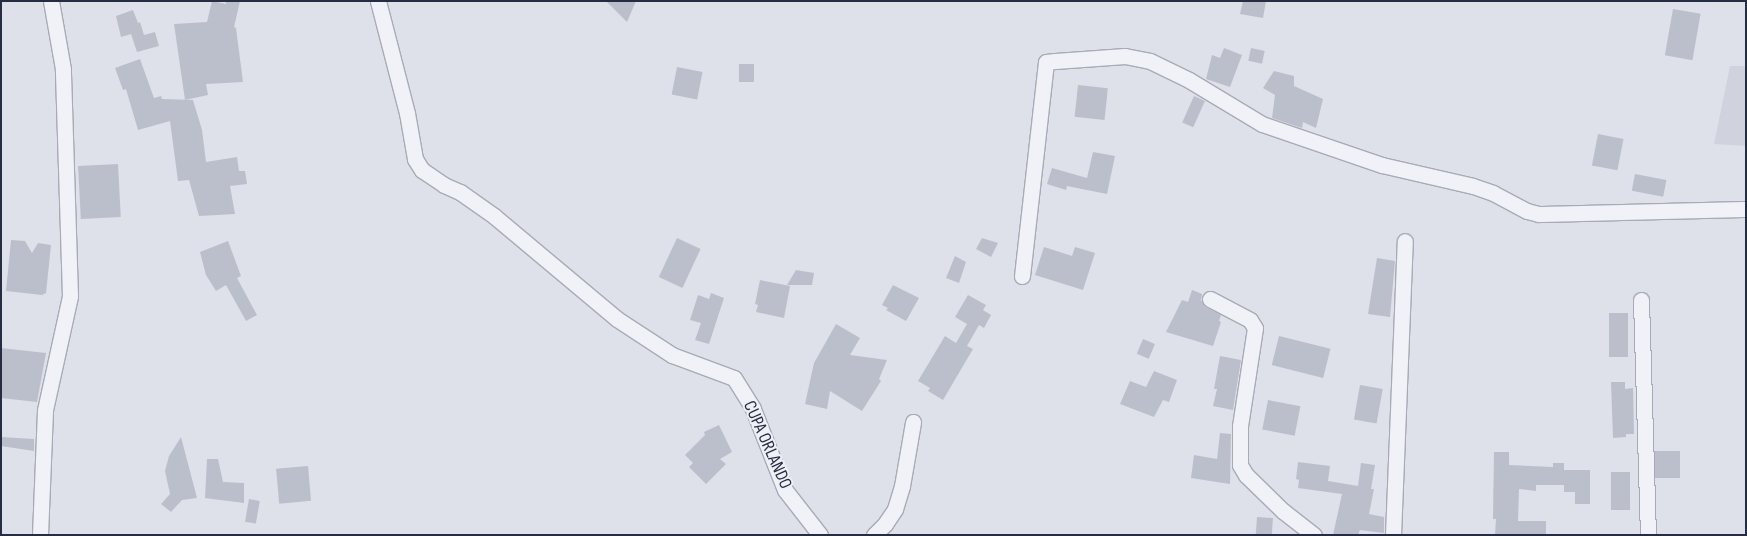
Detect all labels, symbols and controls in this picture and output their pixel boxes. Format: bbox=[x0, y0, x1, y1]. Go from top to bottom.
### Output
street label: CUPA ORLANDO bbox=[738, 398, 796, 492]

